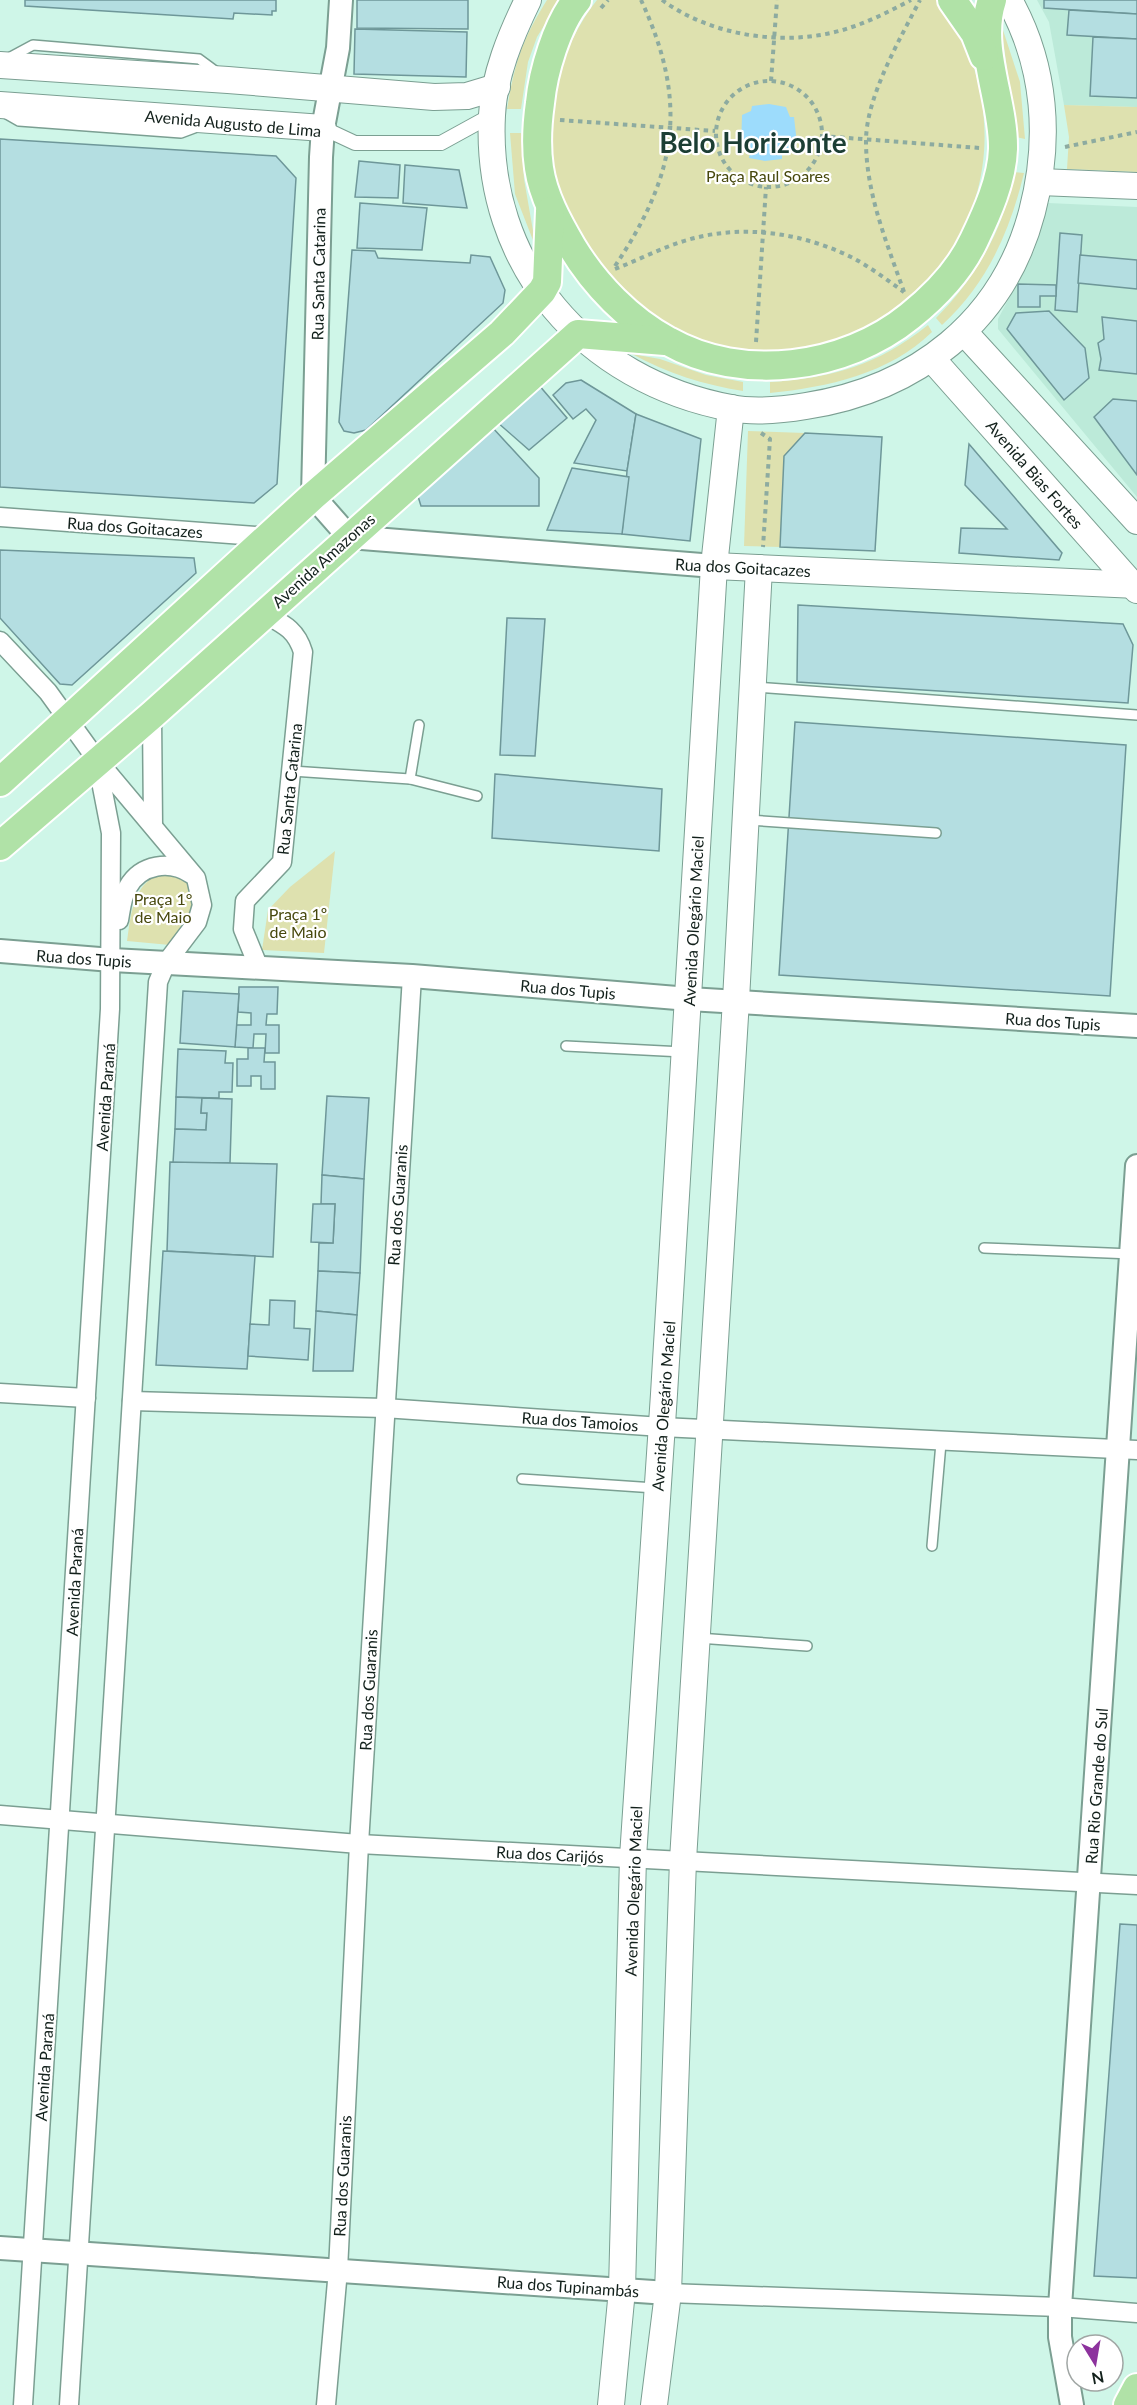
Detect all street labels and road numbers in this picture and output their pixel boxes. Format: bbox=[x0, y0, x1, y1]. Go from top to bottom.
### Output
street label: Avenida Augusto de Lima bbox=[144, 106, 322, 140]
street label: Rua Santa Catarina bbox=[307, 208, 329, 340]
street label: Avenida Bias Fortes bbox=[983, 416, 1087, 532]
street label: Avenida Amazonas bbox=[268, 509, 378, 611]
street label: Rua dos Goitacazes bbox=[67, 513, 204, 541]
street label: Rua dos Goitacazes bbox=[675, 554, 811, 580]
street label: Rua Santa Catarina bbox=[273, 722, 305, 856]
street label: Avenida Olegário Maciel bbox=[679, 835, 707, 1007]
street label: Rua dos Tupis bbox=[36, 945, 132, 971]
street label: Rua dos Tupis bbox=[520, 975, 617, 1003]
street label: Rua dos Tupis bbox=[1005, 1008, 1101, 1034]
street label: Avenida Paraná bbox=[92, 1042, 118, 1152]
street label: Rua dos Guaranis bbox=[383, 1144, 411, 1266]
street label: Avenida Olegário Maciel bbox=[648, 1320, 678, 1492]
street label: Rua dos Tamoios bbox=[521, 1407, 639, 1435]
street label: Avenida Paraná bbox=[62, 1527, 86, 1637]
street label: Rua dos Guaranis bbox=[355, 1629, 381, 1751]
street label: Rua Rio Grande do Sul bbox=[1081, 1707, 1111, 1865]
street label: Avenida Olegário Maciel bbox=[621, 1805, 645, 1977]
street label: Rua dos Carijós bbox=[496, 1842, 604, 1866]
street label: Avenida Paraná bbox=[31, 2012, 57, 2122]
street label: Rua dos Guaranis bbox=[329, 2115, 355, 2237]
street label: Rua dos Tupinambás bbox=[496, 2272, 640, 2300]

